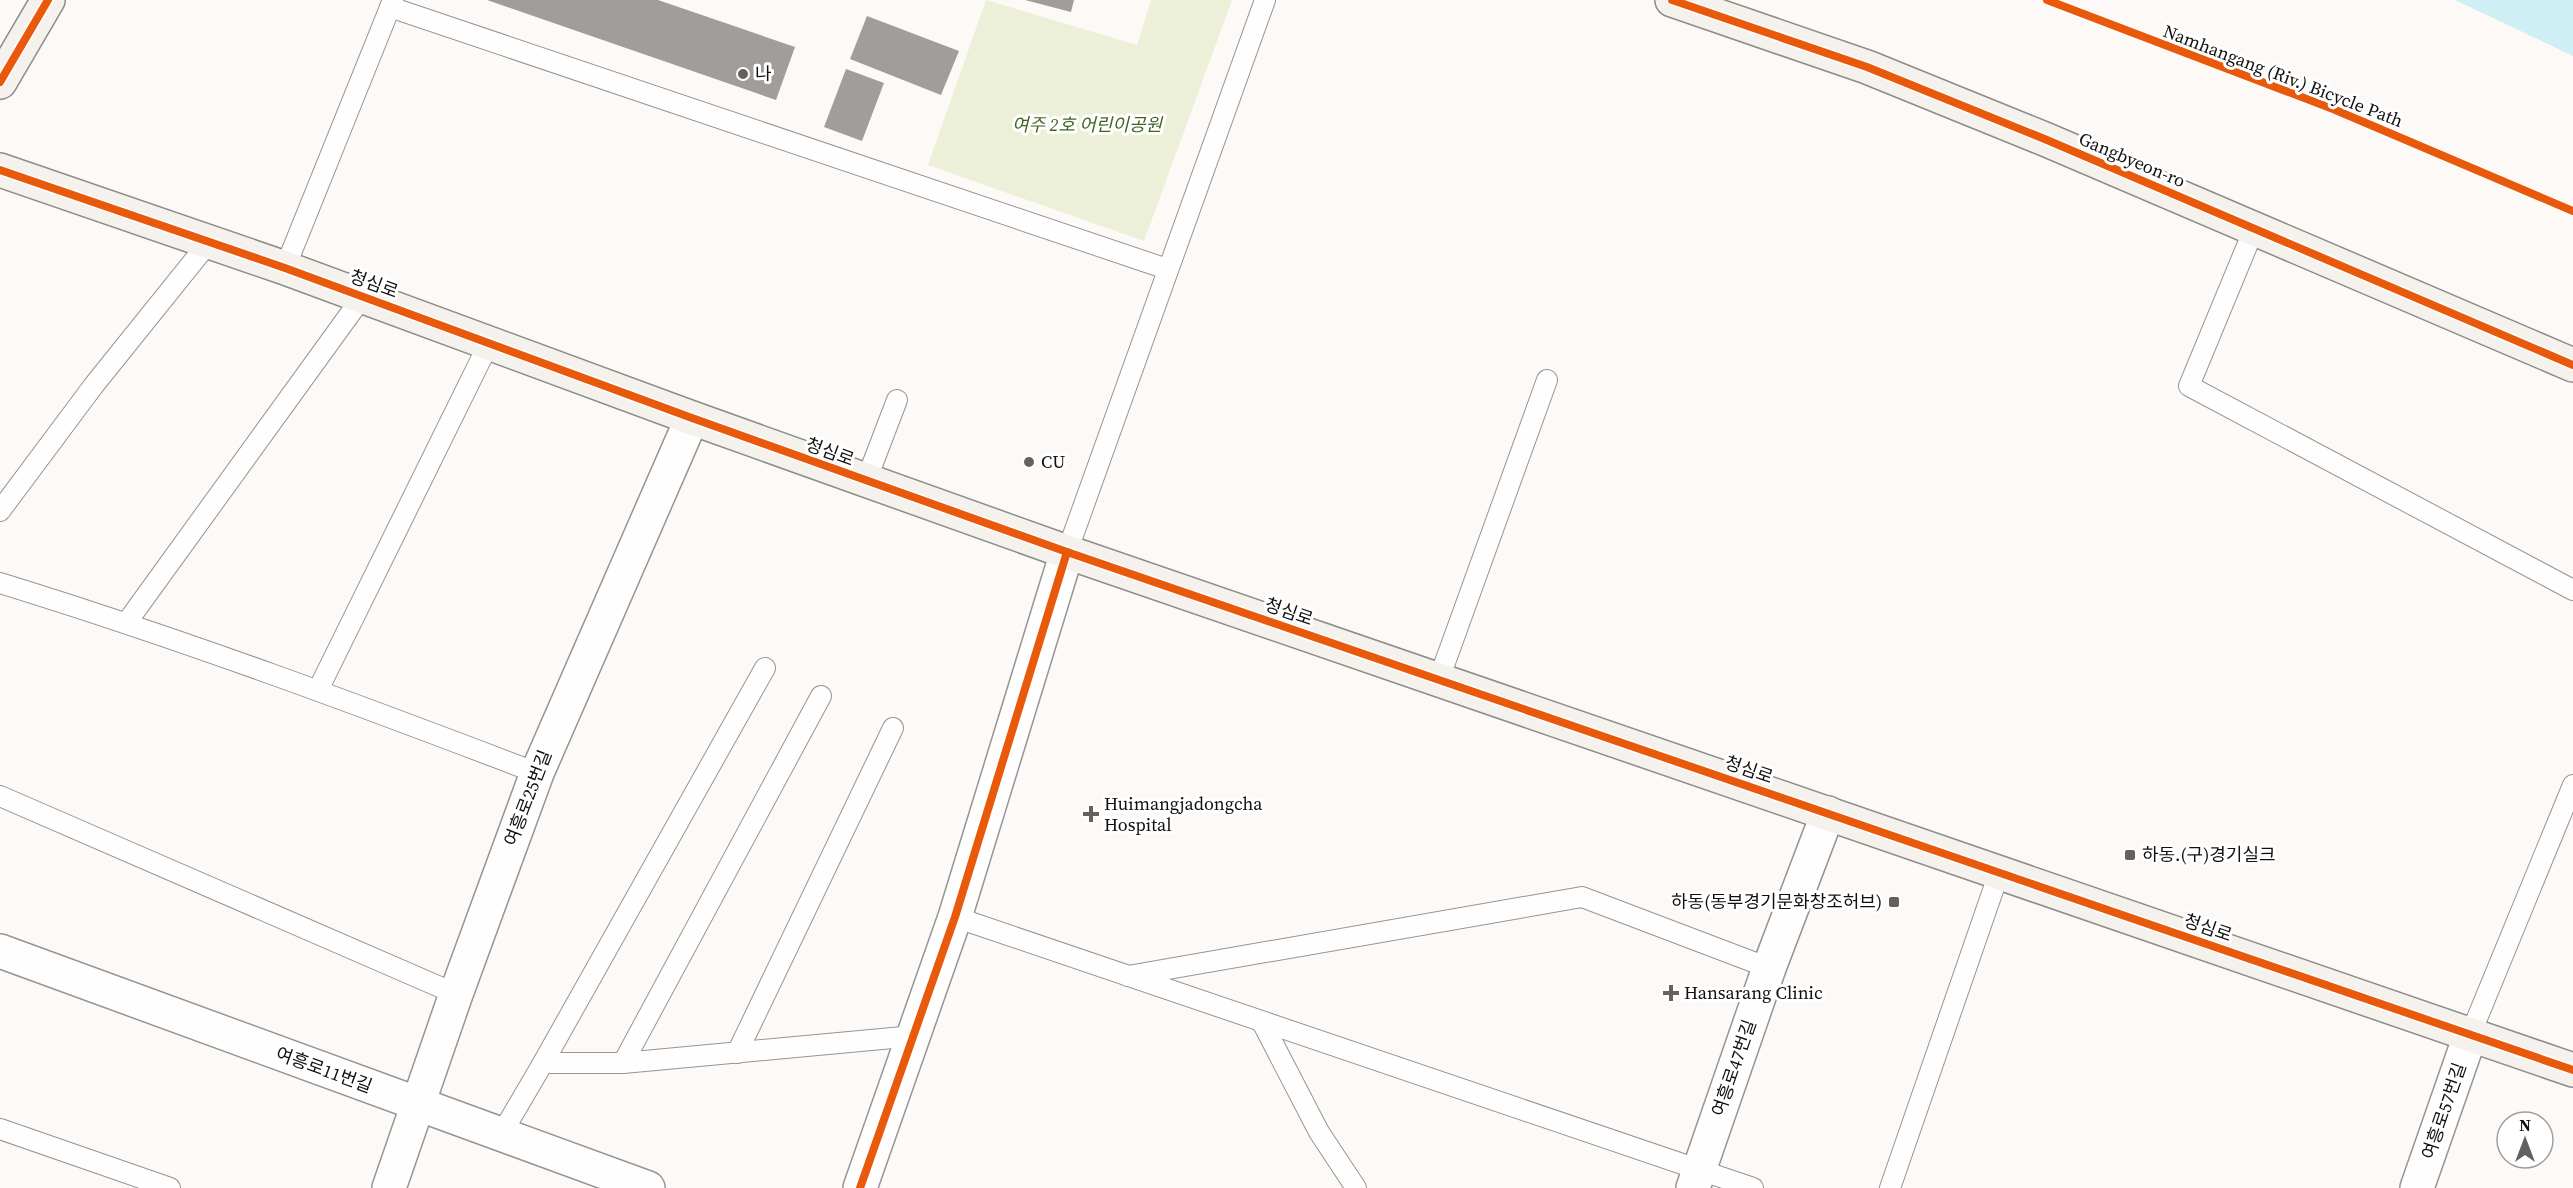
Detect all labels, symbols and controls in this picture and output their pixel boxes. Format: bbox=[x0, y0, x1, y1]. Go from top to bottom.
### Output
street label: Namhangang (Riv.) Bicycle Path bbox=[2160, 18, 2407, 133]
place label: 나 bbox=[755, 61, 772, 86]
marker: 나 bbox=[736, 67, 750, 81]
park label: 여주 2호 어린이공원 bbox=[1012, 112, 1163, 137]
street label: Gangbyeon-ro bbox=[2075, 126, 2189, 193]
street label: 청심로 bbox=[347, 263, 402, 304]
street label: 청심로 bbox=[803, 431, 858, 472]
place label: CU bbox=[1041, 449, 1065, 474]
marker: CU bbox=[1022, 455, 1036, 469]
street label: 청심로 bbox=[1262, 592, 1317, 631]
street label: 여흥로25번길 bbox=[498, 746, 557, 849]
street label: 청심로 bbox=[1722, 750, 1777, 789]
place label: Huimangjadongcha Hospital bbox=[1104, 791, 1263, 837]
marker: Huimangjadongcha Hospital bbox=[1082, 805, 1100, 823]
place label: 하동.(구)경기실크 bbox=[2142, 842, 2276, 867]
marker: 하동.(구)경기실크 bbox=[2123, 848, 2137, 862]
place label: 하동(동부경기문화창조허브) bbox=[1671, 889, 1882, 914]
marker: 하동(동부경기문화창조허브) bbox=[1887, 895, 1901, 909]
street label: 청심로 bbox=[2181, 908, 2236, 947]
place label: Hansarang Clinic bbox=[1684, 980, 1823, 1005]
marker: Hansarang Clinic bbox=[1662, 984, 1680, 1002]
street label: 여흥로47번길 bbox=[1705, 1016, 1762, 1120]
street label: 여흥로11번길 bbox=[273, 1041, 376, 1099]
street label: 여흥로57번길 bbox=[2415, 1059, 2472, 1163]
north arrow bbox=[2495, 1110, 2555, 1170]
text: N bbox=[2519, 1114, 2531, 1136]

